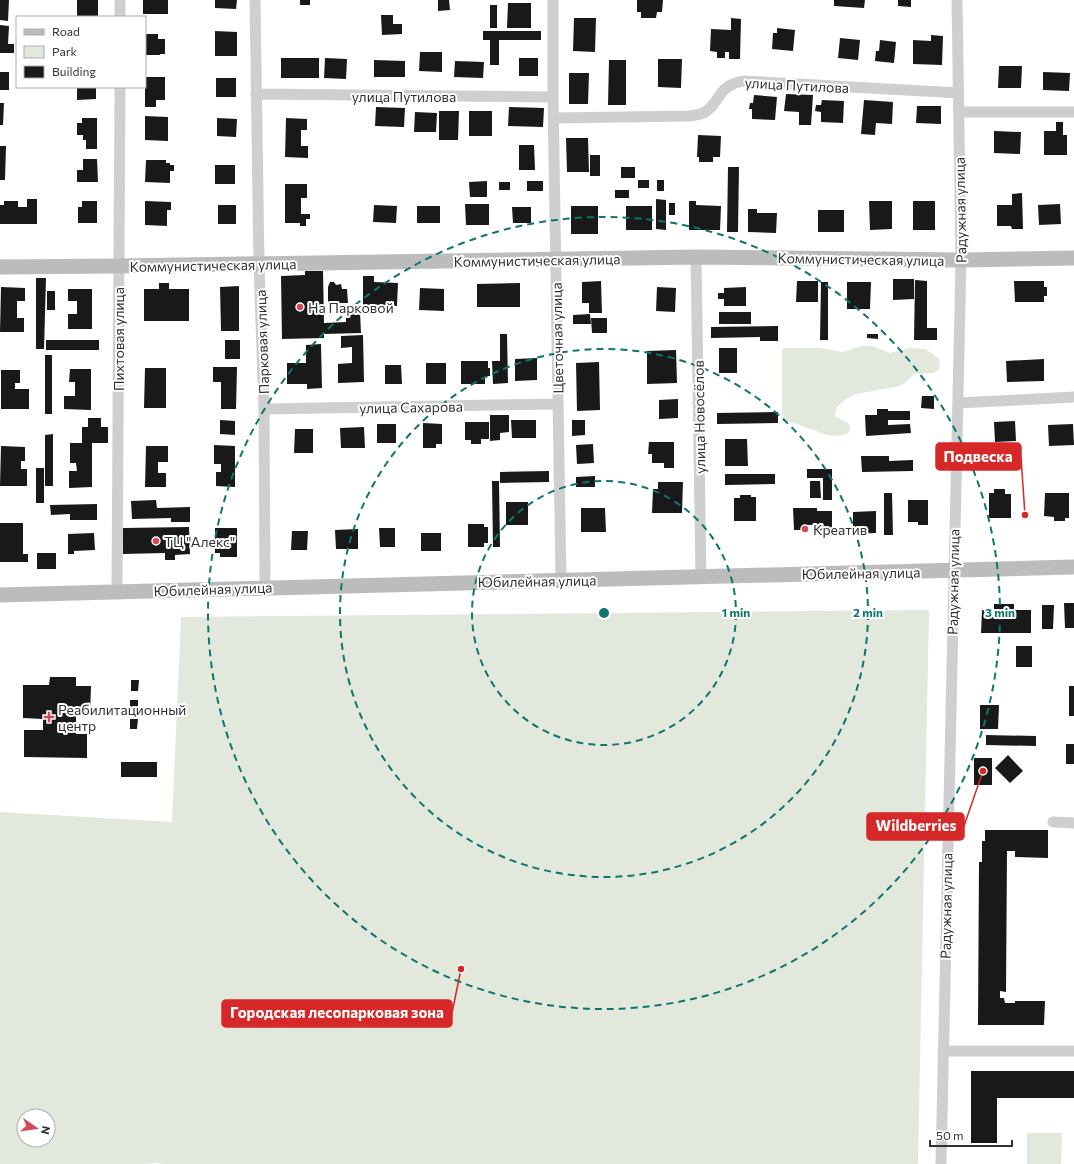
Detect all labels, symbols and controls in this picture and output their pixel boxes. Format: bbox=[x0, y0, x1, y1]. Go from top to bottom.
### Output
legend bbox=[16, 16, 146, 88]
text: Road bbox=[52, 24, 80, 38]
text: Park bbox=[52, 44, 78, 58]
text: Building bbox=[52, 64, 96, 78]
street label: улица Путилова bbox=[744, 74, 850, 96]
street label: улица Путилова bbox=[352, 88, 456, 105]
street label: Радужная улица bbox=[951, 157, 969, 263]
street label: Коммунистическая улица bbox=[778, 249, 944, 269]
street label: Коммунистическая улица bbox=[454, 250, 620, 270]
street label: Коммунистическая улица bbox=[130, 255, 296, 275]
street label: Цветочная улица bbox=[548, 282, 566, 394]
street label: Пихтовая улица bbox=[110, 287, 127, 391]
street label: Парковая улица bbox=[252, 290, 272, 394]
place label: На Парковой bbox=[308, 299, 394, 316]
marker: На Парковой bbox=[295, 302, 305, 312]
street label: улица Новосёлов bbox=[690, 360, 708, 474]
street label: улица Сахарова bbox=[359, 398, 463, 416]
callout: Подвеска bbox=[936, 443, 1021, 470]
text: Подвеска bbox=[943, 447, 1013, 465]
place label: Креатив bbox=[813, 521, 867, 538]
marker: Креатив bbox=[800, 524, 810, 534]
street label: Радужная улица bbox=[944, 529, 962, 635]
place label: ТЦ "Алекс" bbox=[164, 533, 235, 550]
marker: ТЦ "Алекс" bbox=[151, 536, 161, 546]
street label: Юбилейная улица bbox=[801, 563, 921, 583]
street label: Юбилейная улица bbox=[477, 571, 597, 591]
street label: Юбилейная улица bbox=[153, 578, 273, 600]
text: 1 min bbox=[722, 605, 750, 619]
text: 2 min bbox=[853, 605, 883, 619]
text: 3 min bbox=[985, 605, 1015, 619]
centre of rings bbox=[597, 606, 611, 620]
place label: Реабилитационный центр bbox=[58, 701, 186, 734]
marker: Реабилитационный центр bbox=[43, 711, 55, 723]
callout: Wildberries bbox=[867, 813, 964, 840]
text: Wildberries bbox=[876, 816, 956, 834]
street label: Радужная улица bbox=[937, 853, 955, 959]
callout: Городская лесопарковая зона bbox=[222, 1000, 452, 1027]
text: Городская лесопарковая зона bbox=[230, 1003, 444, 1021]
north arrow bbox=[16, 1108, 56, 1148]
scale bar bbox=[930, 1122, 1012, 1148]
text: N bbox=[39, 1125, 53, 1136]
text: 50 m bbox=[936, 1128, 964, 1142]

